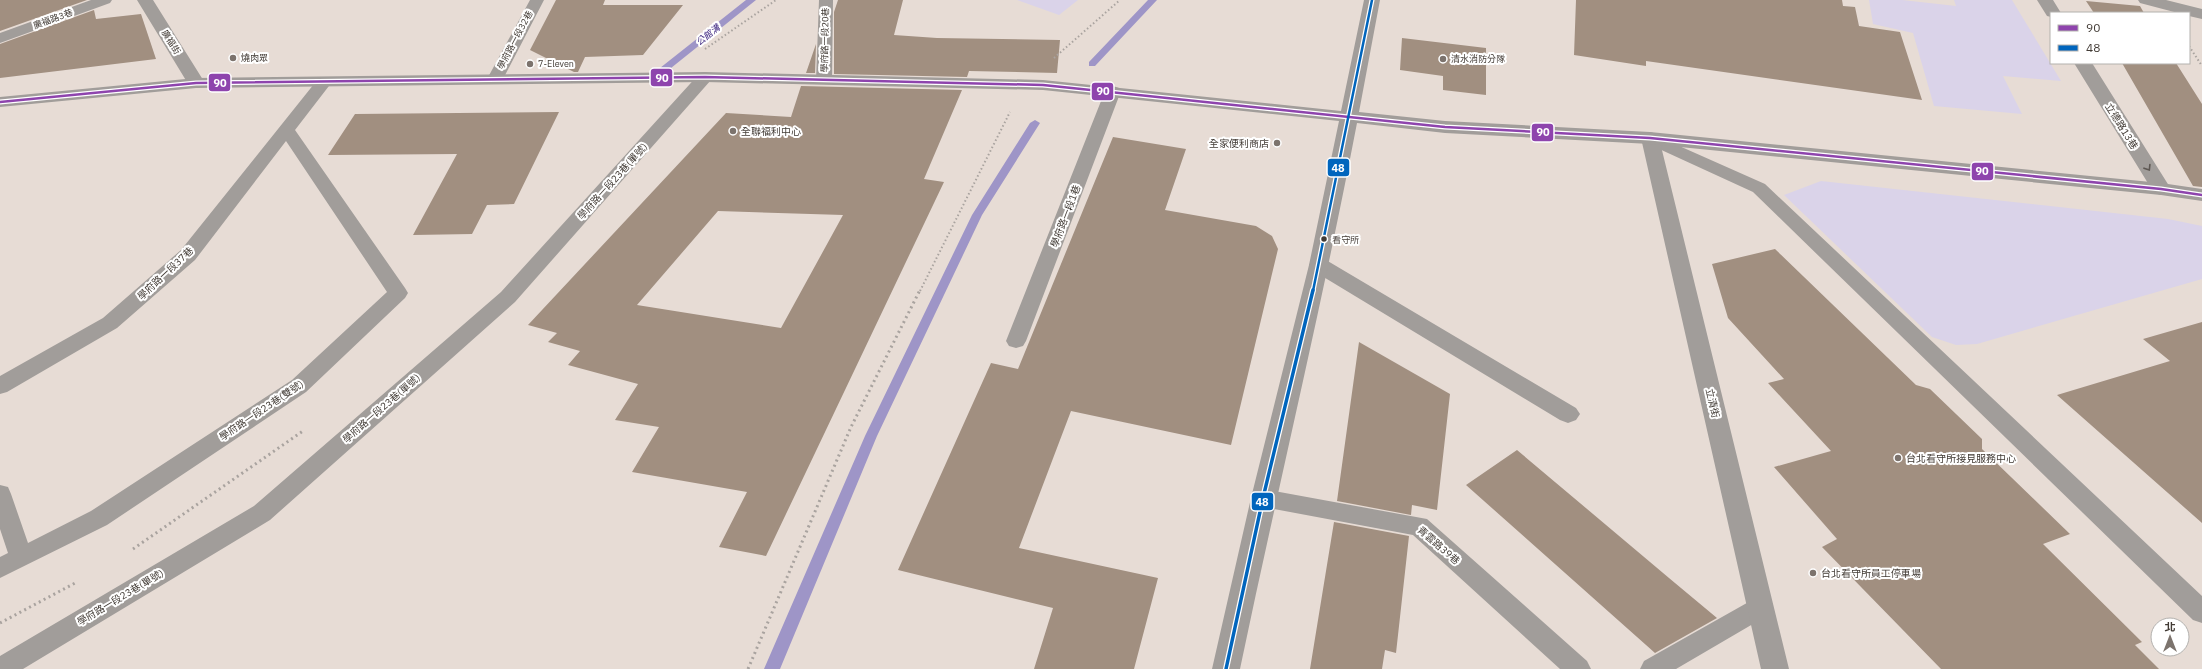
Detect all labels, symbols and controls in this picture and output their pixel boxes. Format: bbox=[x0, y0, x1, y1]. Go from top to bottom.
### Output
street label: 廣福路3巷 bbox=[31, 6, 74, 31]
street label: 學府路一段20巷 bbox=[818, 7, 831, 72]
street label: 學府路一段32巷 bbox=[494, 9, 535, 71]
legend bbox=[2050, 12, 2190, 64]
text: 90 bbox=[2086, 20, 2100, 35]
water label: 公館溝 bbox=[694, 21, 723, 47]
street label: 廣福街 bbox=[160, 27, 183, 56]
text: 48 bbox=[2086, 40, 2100, 55]
place label: 燒肉眾 bbox=[241, 52, 268, 63]
marker: 燒肉眾 bbox=[228, 53, 238, 63]
place label: 清水消防分隊 bbox=[1451, 53, 1505, 64]
marker: 清水消防分隊 bbox=[1438, 54, 1448, 64]
place label: 7-Eleven bbox=[538, 58, 574, 69]
marker: 7-Eleven bbox=[525, 59, 535, 69]
line badge: 90 bbox=[650, 68, 673, 87]
text: 90 bbox=[655, 71, 669, 85]
line badge: 90 bbox=[208, 73, 231, 92]
text: 90 bbox=[213, 76, 227, 90]
line badge: 90 bbox=[1091, 82, 1114, 101]
text: 90 bbox=[1096, 84, 1110, 98]
street label: 立德路13巷 bbox=[2102, 101, 2141, 152]
line badge: 90 bbox=[1531, 123, 1554, 142]
place label: 全聯福利中心 bbox=[741, 125, 801, 138]
text: 90 bbox=[1536, 125, 1550, 139]
marker: 全聯福利中心 bbox=[728, 126, 738, 136]
place label: 全家便利商店 bbox=[1209, 137, 1269, 150]
marker: 全家便利商店 bbox=[1272, 138, 1282, 148]
street label: 學府路一段23巷(單號) bbox=[575, 140, 650, 222]
line badge: 48 bbox=[1327, 158, 1350, 177]
text: 48 bbox=[1331, 161, 1345, 175]
line badge: 90 bbox=[1971, 162, 1994, 181]
text: 90 bbox=[1975, 164, 1989, 178]
one-way arrow bbox=[2143, 164, 2150, 171]
street label: 學府路一段1巷 bbox=[1048, 183, 1083, 249]
marker: 看守所 bbox=[1319, 234, 1329, 244]
place label: 看守所 bbox=[1332, 234, 1359, 245]
street label: 學府路一段37巷 bbox=[135, 244, 196, 303]
street label: 學府路一段23巷(單號) bbox=[340, 371, 423, 446]
street label: 學府路一段23巷(雙號) bbox=[217, 377, 306, 443]
street label: 立清街 bbox=[1703, 387, 1722, 419]
place label: 台北看守所接見服務中心 bbox=[1906, 452, 2016, 465]
marker: 台北看守所接見服務中心 bbox=[1893, 453, 1903, 463]
line badge: 48 bbox=[1251, 492, 1274, 511]
text: 48 bbox=[1255, 495, 1269, 509]
street label: 青雲路39巷 bbox=[1415, 523, 1463, 567]
street label: 學府路一段23巷(單號) bbox=[75, 566, 166, 628]
place label: 台北看守所員工停車場 bbox=[1821, 567, 1921, 580]
marker: 台北看守所員工停車場 bbox=[1808, 568, 1818, 578]
north arrow bbox=[2150, 617, 2190, 657]
text: 北 bbox=[2165, 620, 2176, 634]

